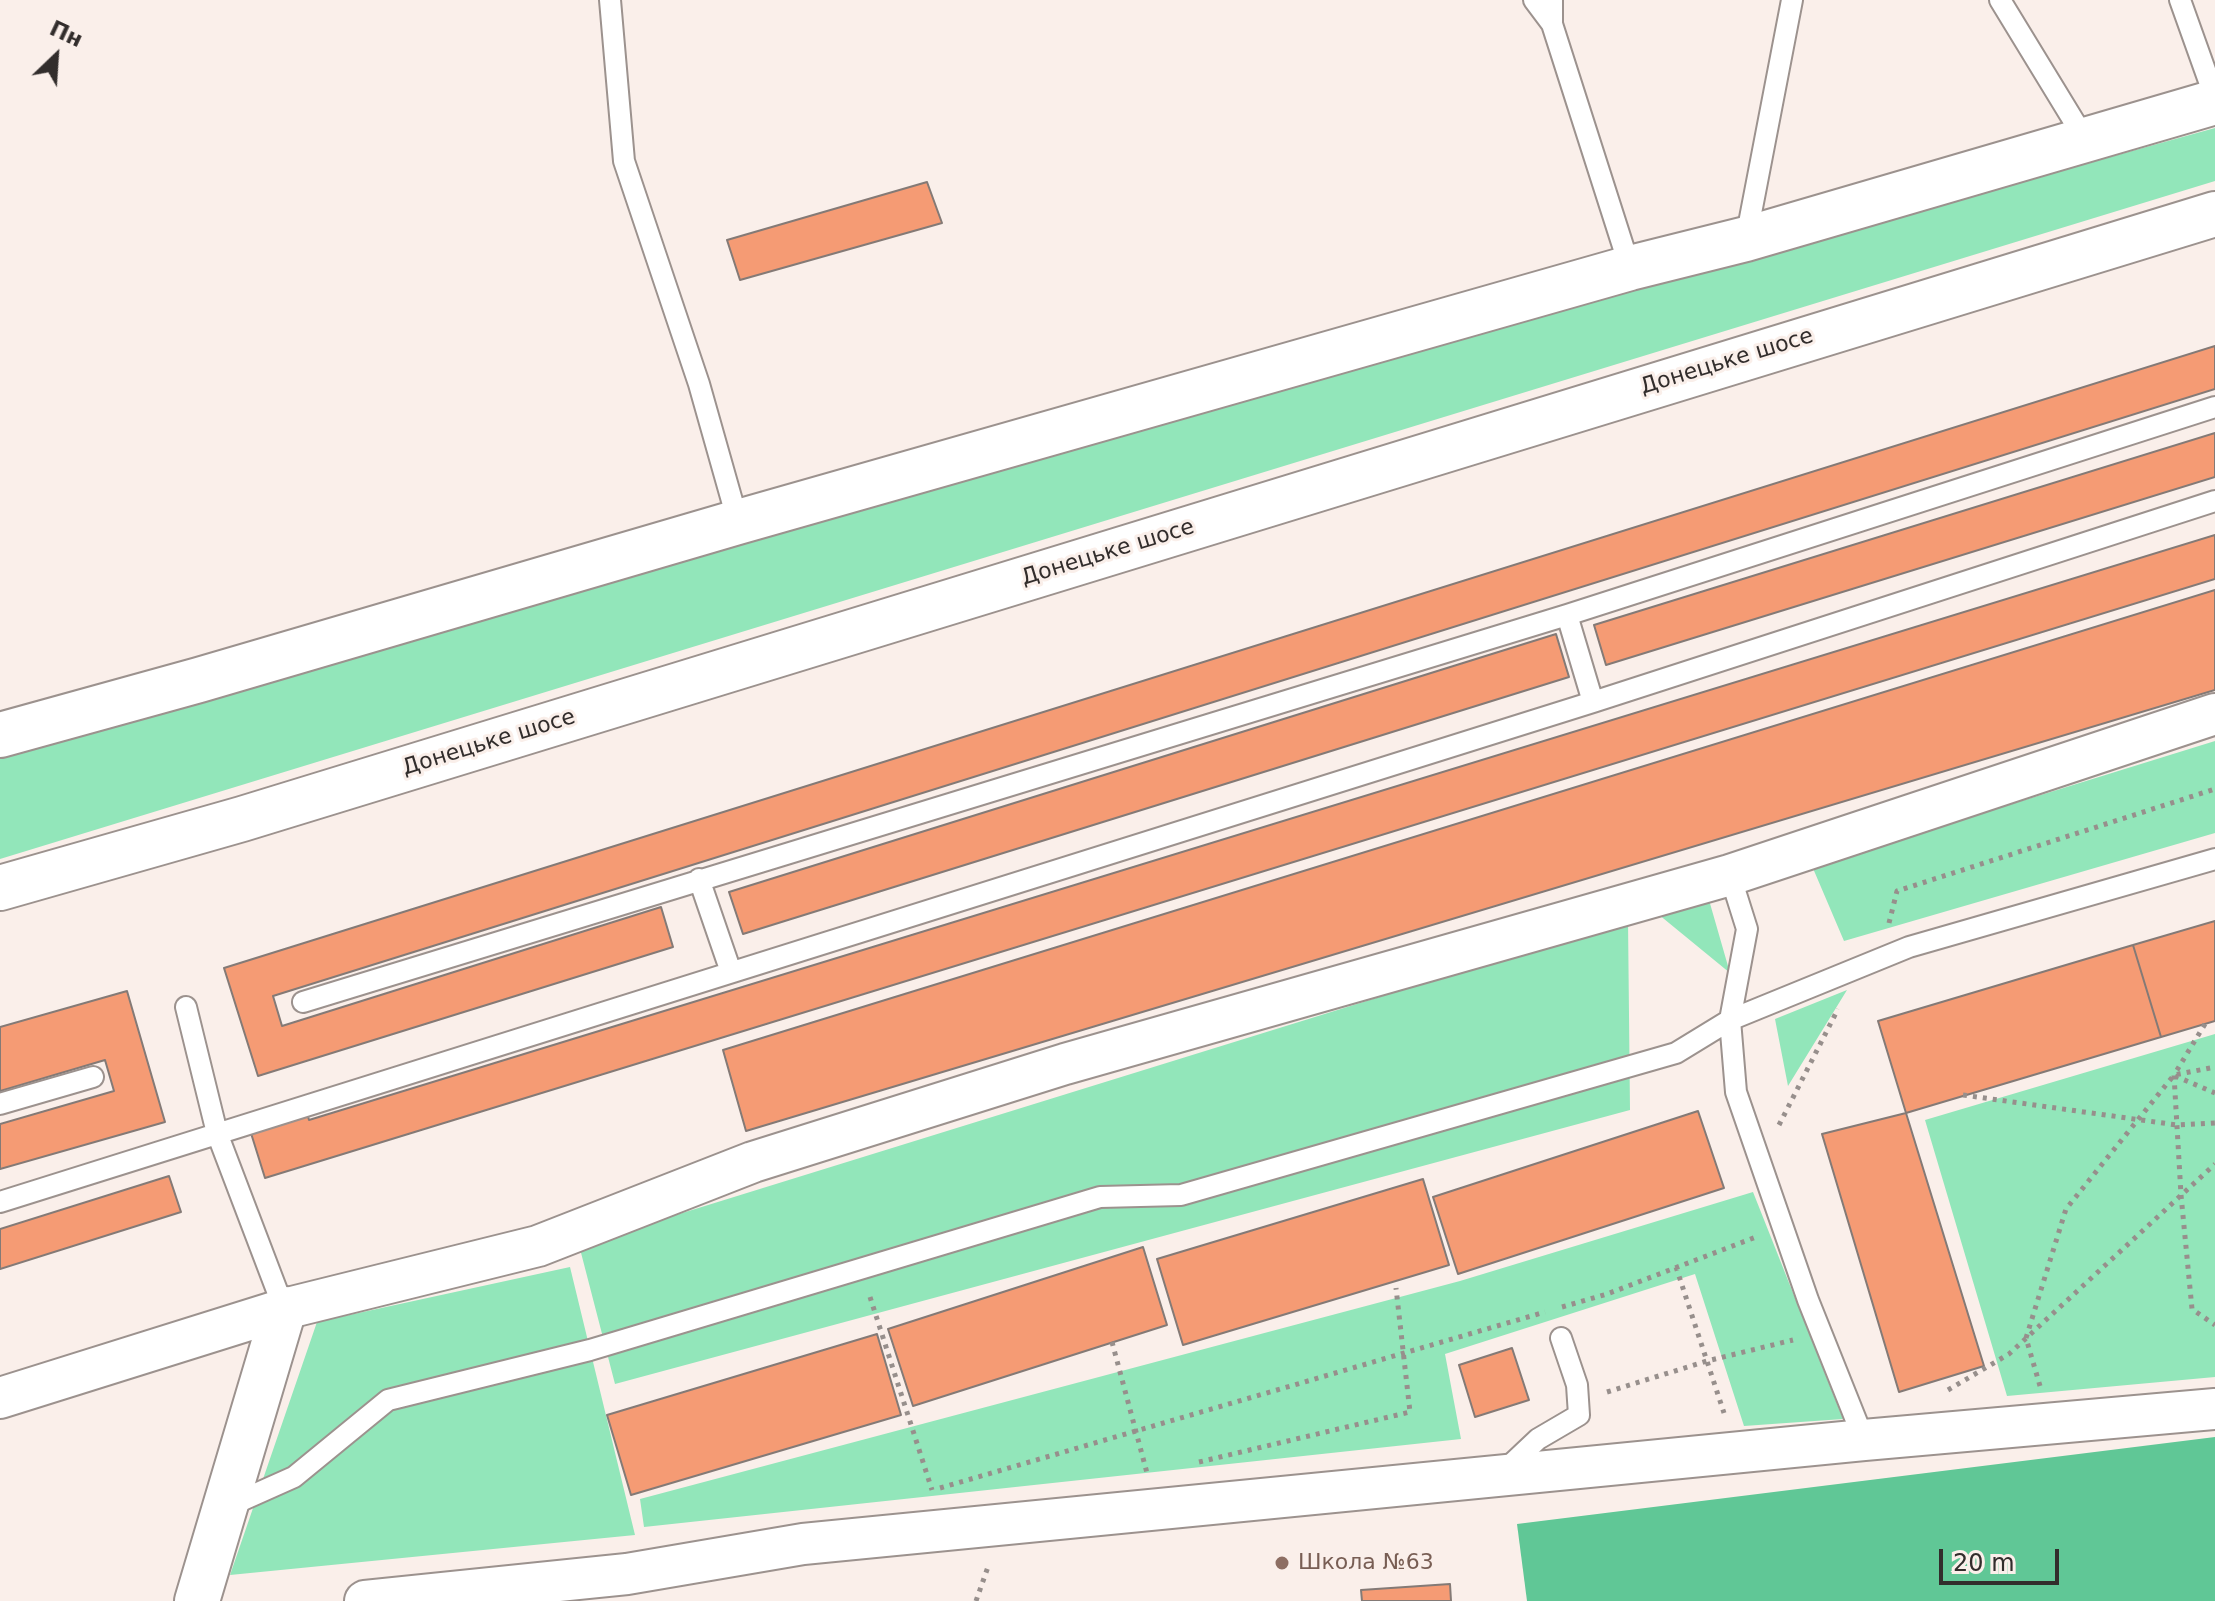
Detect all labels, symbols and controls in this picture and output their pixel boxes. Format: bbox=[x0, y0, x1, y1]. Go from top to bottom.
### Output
text: Пн bbox=[46, 15, 87, 52]
north arrow bbox=[16, 16, 96, 96]
street label: Донецьке шосе bbox=[1637, 323, 1817, 401]
street label: Донецьке шосе bbox=[1018, 514, 1198, 592]
street label: Донецьке шосе bbox=[399, 704, 579, 782]
scale bar bbox=[1943, 1533, 2063, 1583]
text: 20 m bbox=[1953, 1549, 2015, 1577]
place label: Школа №63 bbox=[1298, 1550, 1434, 1576]
marker: Школа №63 bbox=[1273, 1554, 1291, 1572]

